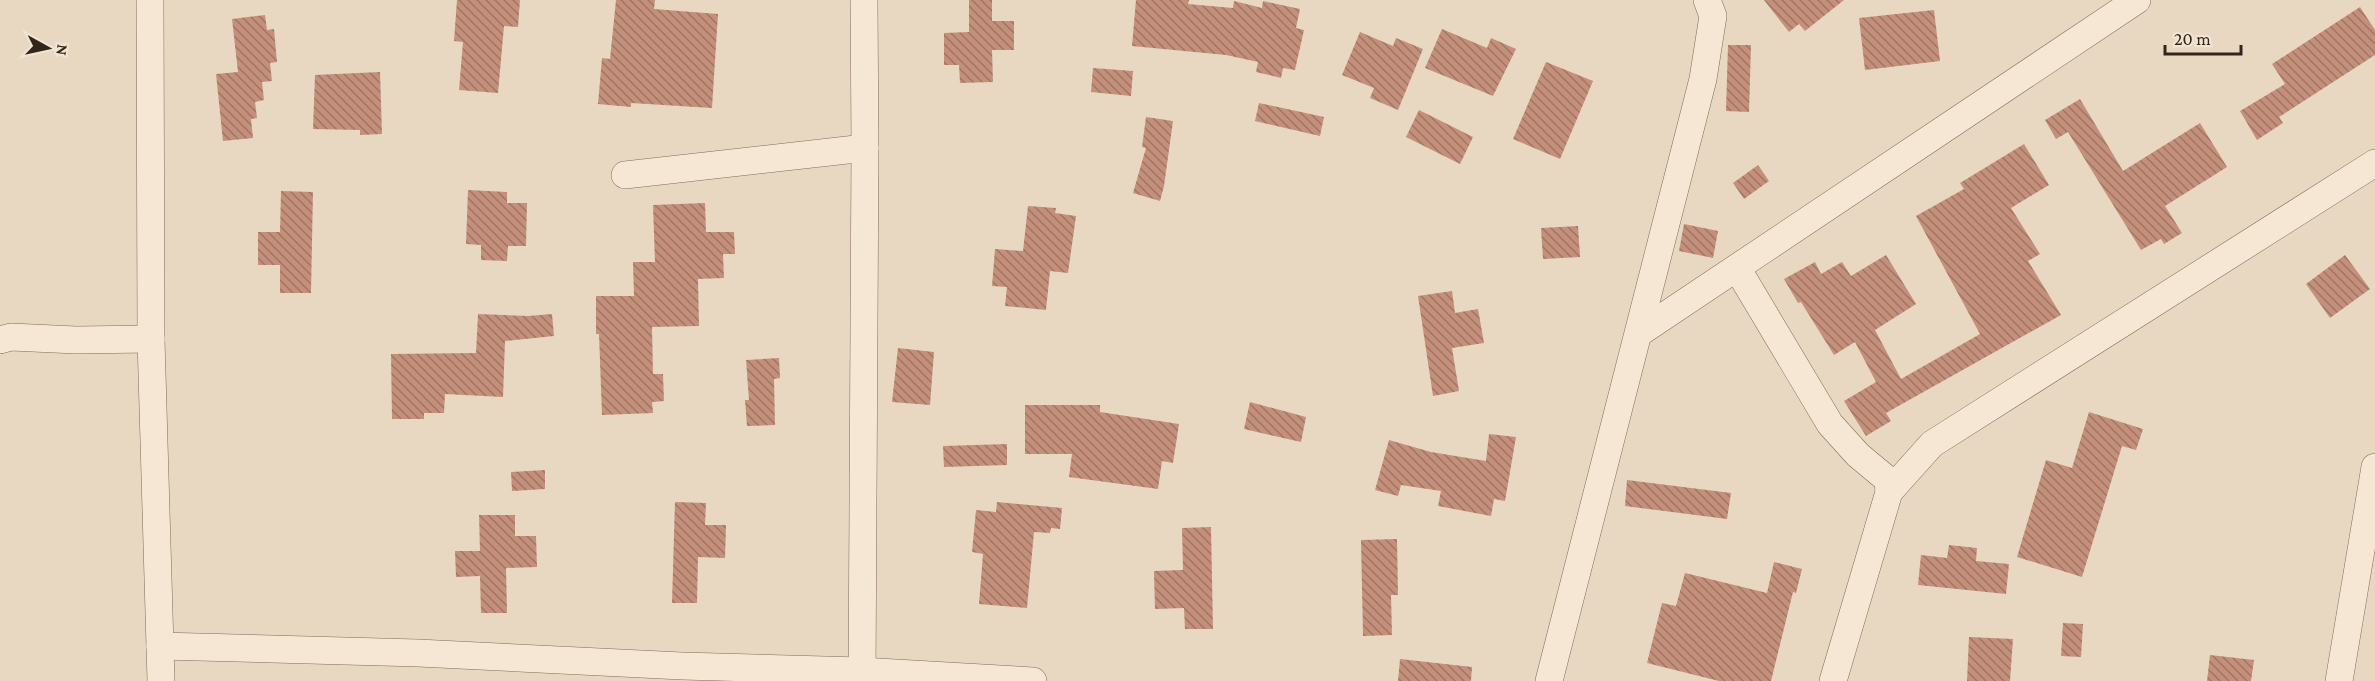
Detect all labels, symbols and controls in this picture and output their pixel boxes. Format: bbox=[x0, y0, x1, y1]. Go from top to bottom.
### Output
north arrow bbox=[18, 18, 78, 78]
scale bar bbox=[2165, 18, 2242, 56]
text: 20 m bbox=[2174, 29, 2211, 49]
text: N bbox=[53, 43, 72, 57]

